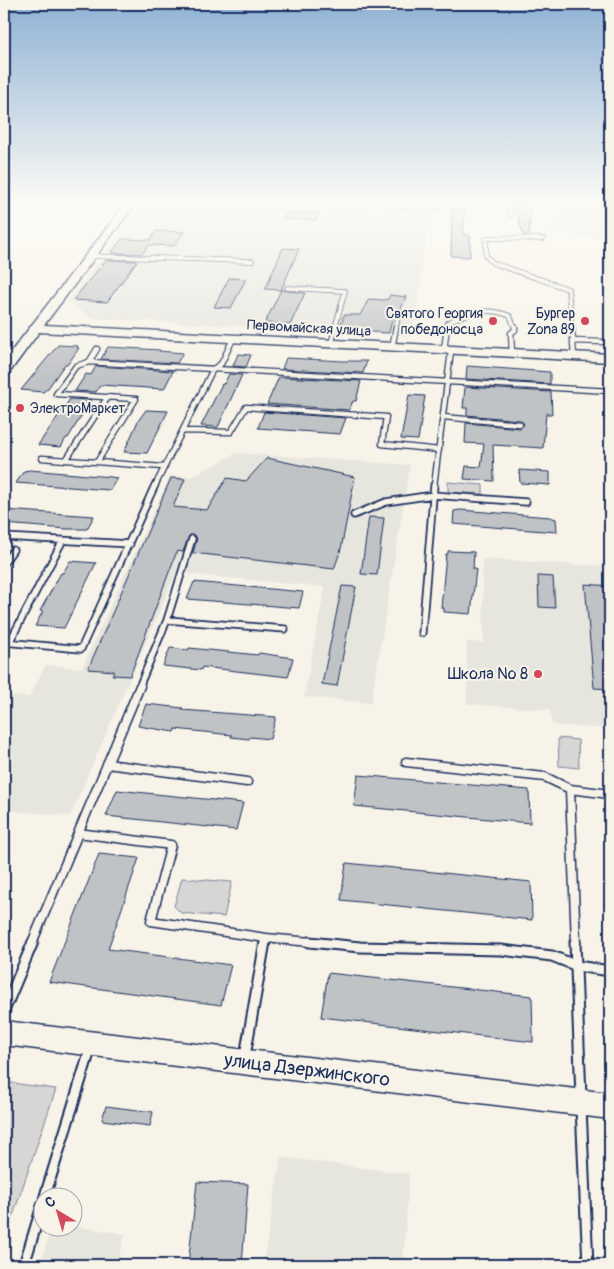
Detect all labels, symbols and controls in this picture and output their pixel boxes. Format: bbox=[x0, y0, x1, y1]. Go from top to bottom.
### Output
place label: Святого Георгия победоносца bbox=[386, 305, 483, 338]
place label: Бургер Zona 89 bbox=[527, 305, 575, 338]
marker: Святого Георгия победоносца bbox=[487, 315, 499, 327]
marker: Бургер Zona 89 bbox=[579, 315, 591, 327]
street label: Первомайская улица bbox=[247, 316, 371, 340]
place label: ЭлектроМаркет bbox=[30, 400, 125, 417]
marker: ЭлектроМаркет bbox=[14, 402, 26, 414]
place label: Школа № 8 bbox=[448, 664, 528, 684]
marker: Школа № 8 bbox=[532, 668, 544, 680]
street label: улица Дзержинского bbox=[222, 1048, 391, 1092]
north arrow bbox=[32, 1186, 82, 1236]
text: С bbox=[42, 1193, 59, 1212]

